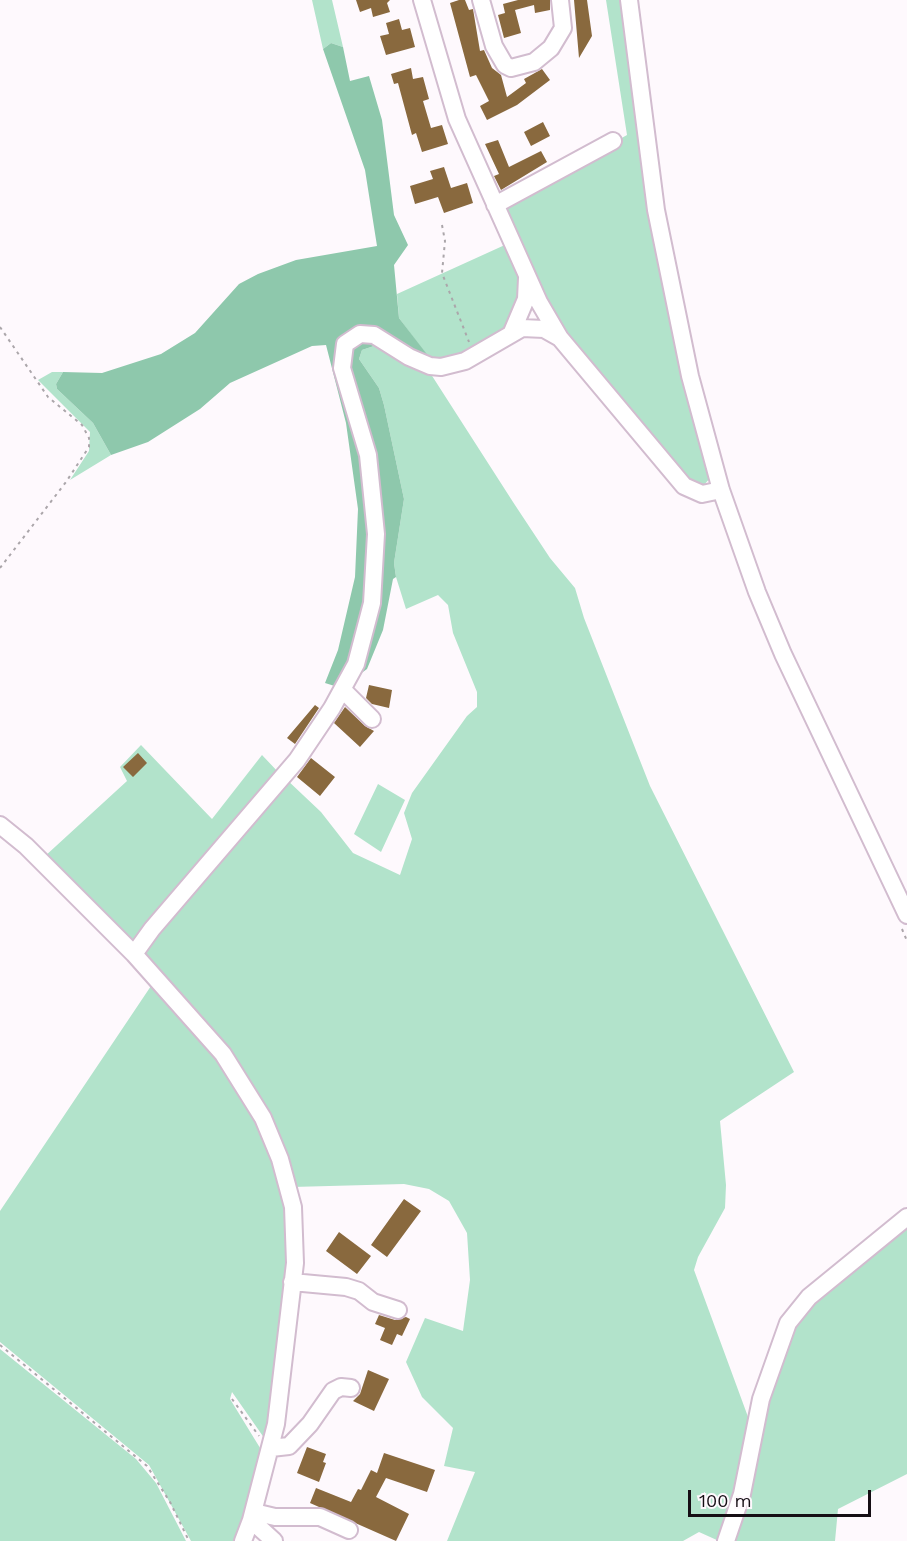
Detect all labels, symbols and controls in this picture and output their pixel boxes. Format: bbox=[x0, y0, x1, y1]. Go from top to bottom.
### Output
scale bar bbox=[691, 1478, 874, 1516]
text: 100 m bbox=[699, 1490, 752, 1511]

